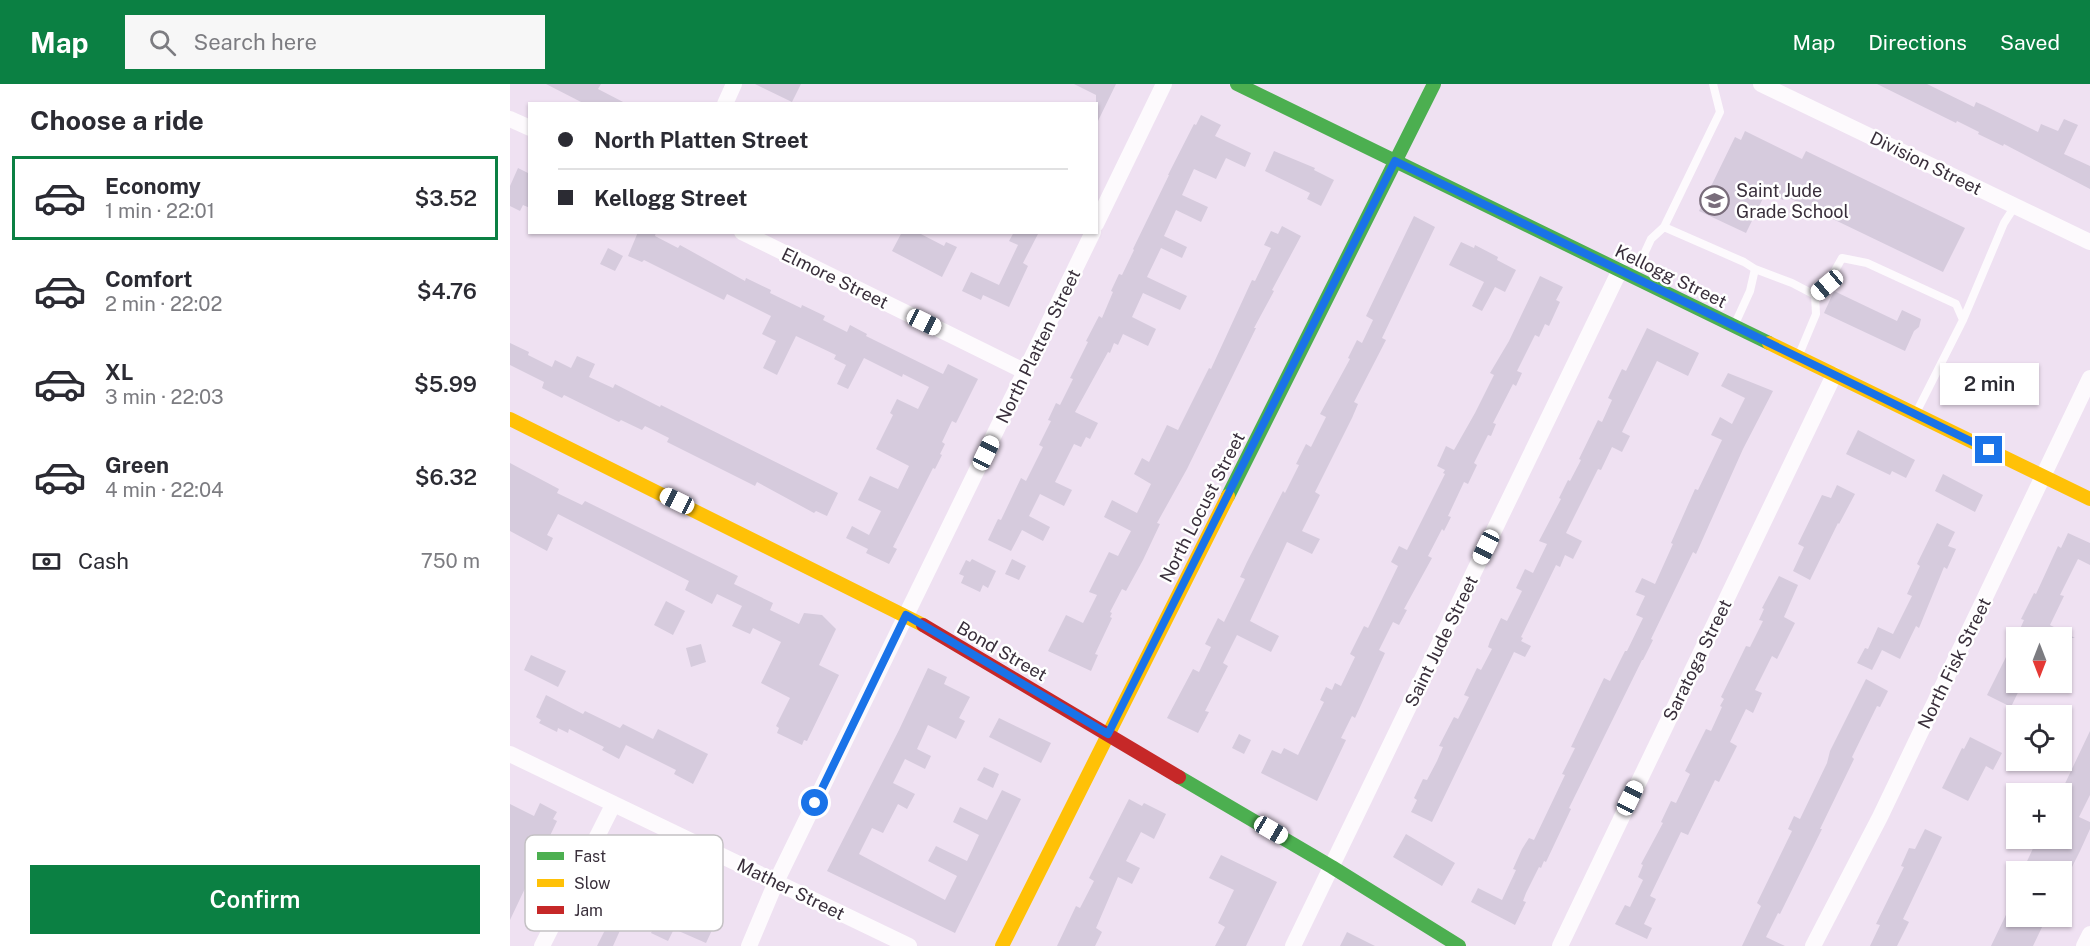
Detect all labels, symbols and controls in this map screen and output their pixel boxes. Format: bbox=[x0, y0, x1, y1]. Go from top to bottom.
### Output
search box bbox=[125, 15, 545, 69]
text: Map bbox=[30, 26, 89, 59]
icon: search bbox=[146, 26, 179, 59]
text: Search here bbox=[194, 29, 317, 55]
text: Map bbox=[1793, 30, 1835, 55]
text: Directions bbox=[1868, 30, 1967, 55]
text: Saved bbox=[2000, 30, 2060, 55]
text: Choose a ride bbox=[30, 104, 204, 136]
text: North Platten Street bbox=[594, 127, 808, 153]
street label: Division Street bbox=[1867, 127, 1985, 199]
icon: car bbox=[33, 171, 87, 225]
text: Economy bbox=[105, 173, 201, 199]
place label: Saint Jude Grade School bbox=[1736, 180, 1849, 222]
school or university icon: Saint Jude Grade School bbox=[1699, 184, 1731, 216]
text: $3.52 bbox=[414, 185, 477, 211]
text: Kellogg Street bbox=[594, 185, 748, 211]
text: 1 min · 22:01 bbox=[105, 199, 215, 223]
street label: Kellogg Street bbox=[1612, 240, 1730, 312]
street label: Elmore Street bbox=[778, 243, 892, 313]
icon: car bbox=[33, 264, 87, 318]
street label: North Platten Street bbox=[992, 265, 1084, 427]
text: Comfort bbox=[105, 266, 192, 292]
car bbox=[1807, 267, 1847, 303]
text: $4.76 bbox=[417, 278, 477, 304]
text: 2 min · 22:02 bbox=[105, 292, 222, 316]
car bbox=[904, 306, 944, 338]
icon: car bbox=[33, 357, 87, 411]
text: XL bbox=[105, 359, 133, 385]
callout: 2 min bbox=[1940, 363, 2038, 405]
text: $5.99 bbox=[414, 371, 477, 397]
text: 2 min bbox=[1964, 372, 2015, 396]
text: 3 min · 22:03 bbox=[105, 385, 224, 409]
street label: North Locust Street bbox=[1155, 429, 1249, 585]
car bbox=[970, 433, 1002, 473]
route end bbox=[1975, 436, 2002, 463]
icon: car bbox=[33, 450, 87, 504]
text: Green bbox=[105, 452, 169, 478]
text: $6.32 bbox=[415, 464, 477, 490]
text: 4 min · 22:04 bbox=[105, 478, 224, 502]
car bbox=[657, 485, 697, 517]
car bbox=[1470, 527, 1502, 567]
icon: cash bbox=[30, 545, 63, 578]
text: Cash bbox=[78, 548, 129, 574]
text: 750 m bbox=[421, 549, 480, 573]
street label: Saint Jude Street bbox=[1400, 572, 1482, 710]
street label: North Fisk Street bbox=[1913, 594, 1995, 732]
street label: Saratoga Street bbox=[1658, 596, 1736, 724]
street label: Bond Street bbox=[953, 617, 1051, 685]
north arrow bbox=[2006, 627, 2072, 693]
map controls bbox=[2006, 627, 2072, 927]
button: locate bbox=[2006, 705, 2072, 771]
car bbox=[1614, 778, 1646, 818]
button: + bbox=[2006, 783, 2072, 849]
route start bbox=[801, 789, 828, 816]
car bbox=[1251, 813, 1291, 847]
legend bbox=[525, 835, 723, 931]
text: Fast bbox=[574, 847, 606, 866]
street label: Mather Street bbox=[734, 854, 848, 924]
button: − bbox=[2006, 861, 2072, 927]
button: Confirm bbox=[30, 865, 480, 934]
text: Slow bbox=[574, 874, 611, 893]
text: Jam bbox=[574, 901, 603, 920]

